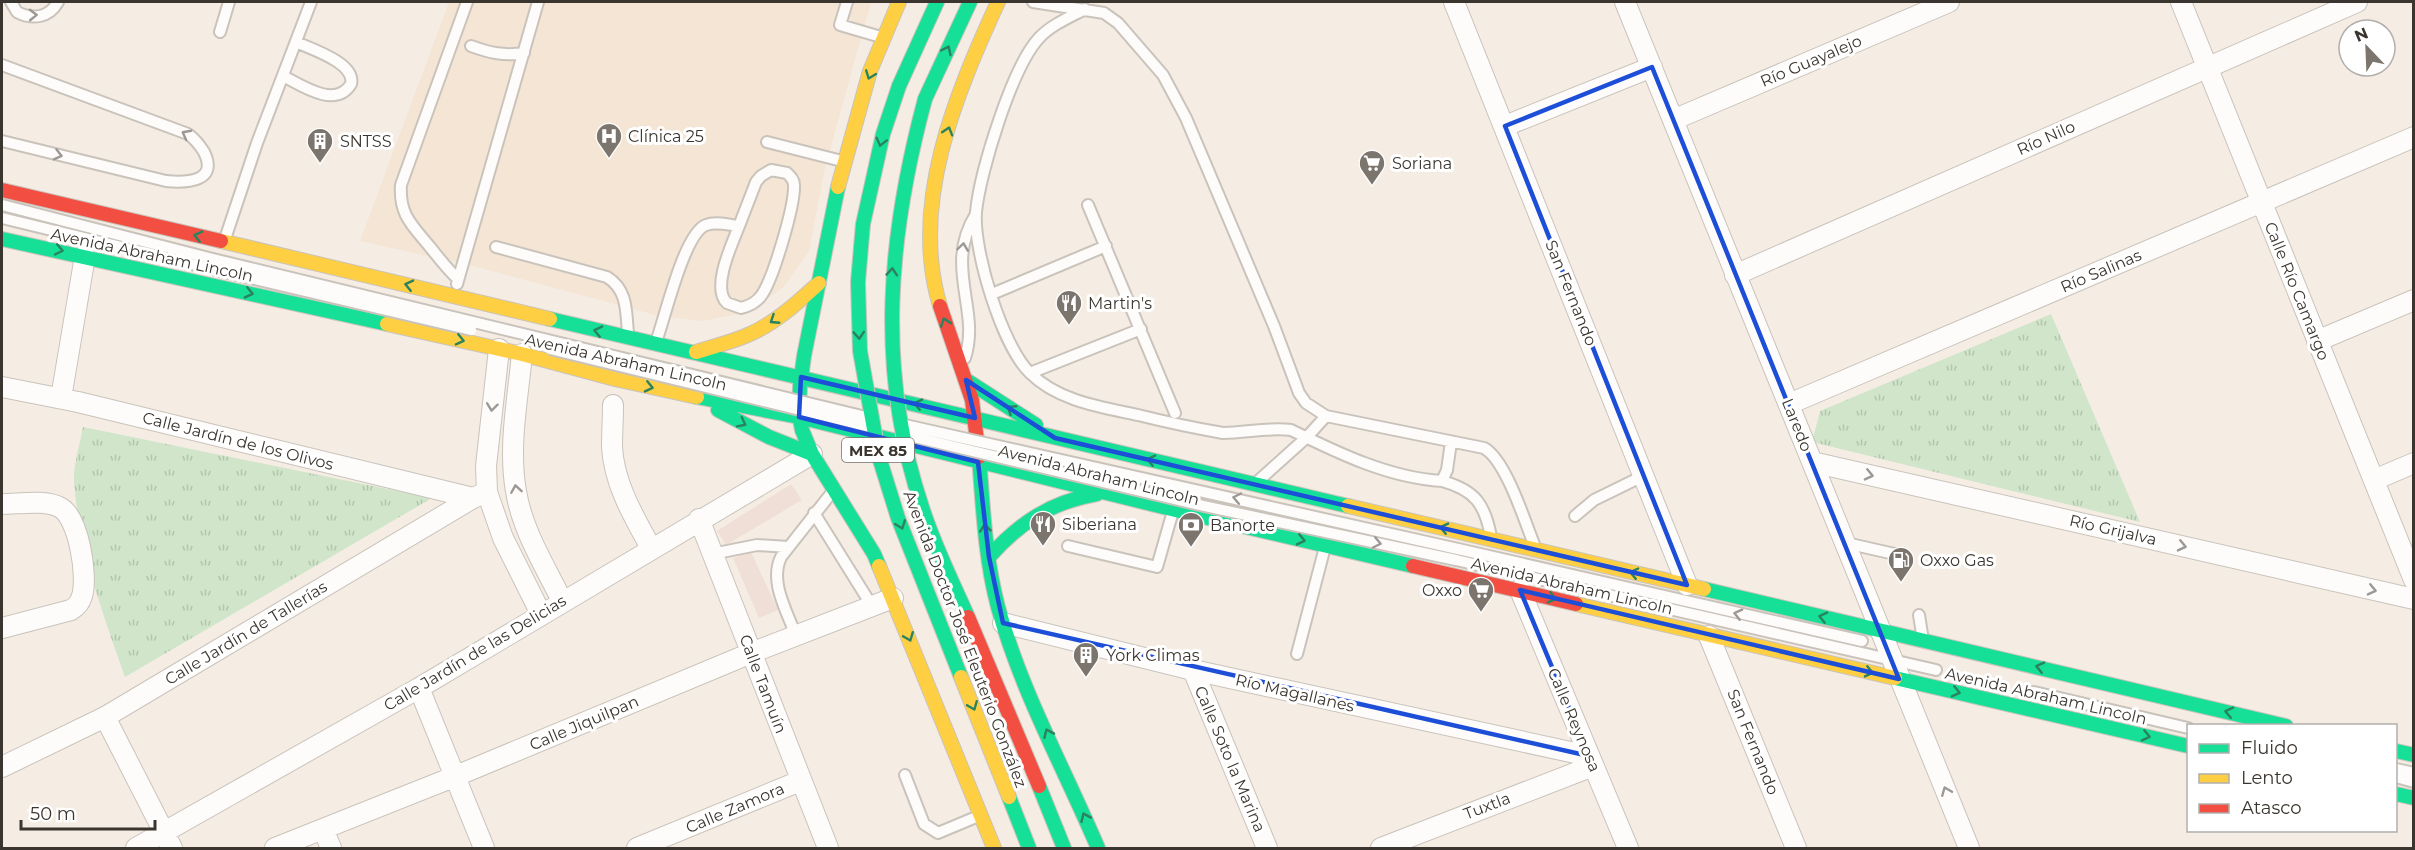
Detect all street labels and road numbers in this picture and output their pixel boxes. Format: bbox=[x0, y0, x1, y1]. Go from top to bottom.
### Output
street label: Río Guayalejo bbox=[1757, 31, 1865, 91]
street label: Río Nilo bbox=[2014, 117, 2078, 159]
street label: Calle Río Camargo bbox=[2261, 219, 2333, 363]
street label: Avenida Abraham Lincoln bbox=[49, 224, 255, 286]
street label: San Fernando bbox=[1541, 237, 1601, 349]
street label: Río Salinas bbox=[2058, 245, 2144, 297]
street label: Avenida Abraham Lincoln bbox=[523, 330, 729, 394]
street label: Laredo bbox=[1778, 396, 1816, 454]
street label: Calle Jardín de los Olivos bbox=[140, 408, 336, 474]
road number: MEX 85 bbox=[842, 438, 914, 462]
street label: Avenida Abraham Lincoln bbox=[997, 441, 1201, 509]
street label: Avenida Doctor José Eleuterio González bbox=[899, 488, 1031, 790]
street label: Río Grijalva bbox=[2068, 511, 2158, 549]
street label: Avenida Abraham Lincoln bbox=[1469, 554, 1675, 618]
street label: Calle Jardín de Tallerías bbox=[161, 577, 331, 689]
street label: Calle Jardín de las Delicias bbox=[380, 591, 570, 715]
street label: Calle Tamuín bbox=[735, 632, 791, 736]
street label: Avenida Abraham Lincoln bbox=[1943, 664, 2149, 728]
street label: Calle Reynosa bbox=[1544, 665, 1604, 775]
street label: Río Magallanes bbox=[1234, 670, 1357, 716]
street label: Calle Soto la Marina bbox=[1191, 683, 1269, 835]
street label: San Fernando bbox=[1723, 686, 1783, 798]
street label: Calle Jiquilpan bbox=[527, 691, 641, 755]
street label: Calle Zamora bbox=[683, 779, 787, 837]
street label: Tuxtla bbox=[1461, 788, 1513, 824]

